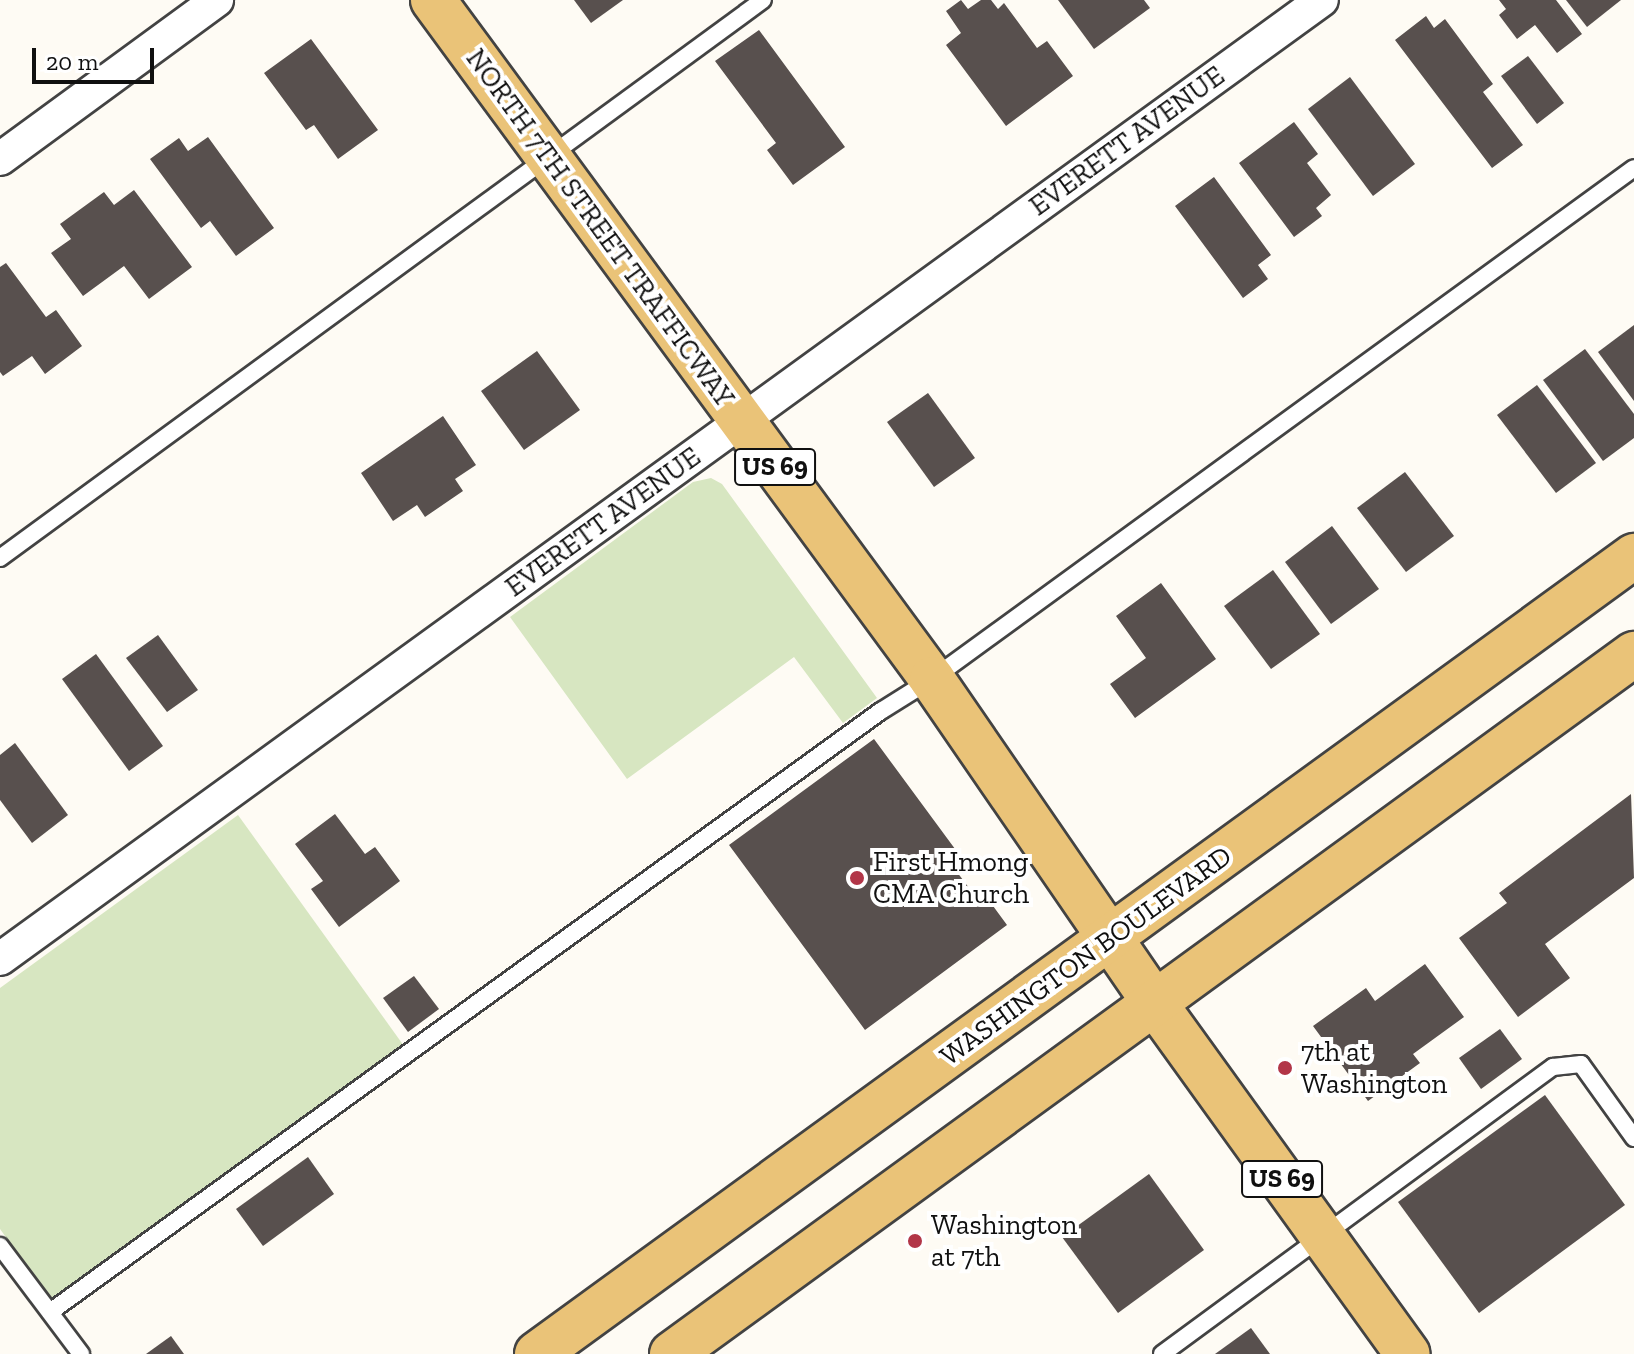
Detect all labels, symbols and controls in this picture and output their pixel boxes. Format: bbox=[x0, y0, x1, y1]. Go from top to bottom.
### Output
scale bar bbox=[36, 32, 158, 82]
street label: NORTH 7TH STREET TRAFFICWAY bbox=[459, 42, 741, 414]
text: 20 m bbox=[46, 47, 98, 76]
street label: EVERETT AVENUE bbox=[1022, 59, 1232, 223]
street label: EVERETT AVENUE bbox=[498, 440, 708, 604]
road number: US 69 bbox=[733, 445, 817, 489]
street label: WASHINGTON BOULEVARD bbox=[934, 839, 1238, 1073]
place label: First Hmong CMA Church bbox=[873, 845, 1030, 911]
marker: First Hmong CMA Church bbox=[848, 869, 866, 887]
place label: 7th at Washington bbox=[1301, 1035, 1447, 1101]
marker: 7th at Washington bbox=[1276, 1059, 1294, 1077]
road number: US 69 bbox=[1240, 1157, 1324, 1201]
place label: Washington at 7th bbox=[931, 1208, 1077, 1274]
marker: Washington at 7th bbox=[906, 1232, 924, 1250]

